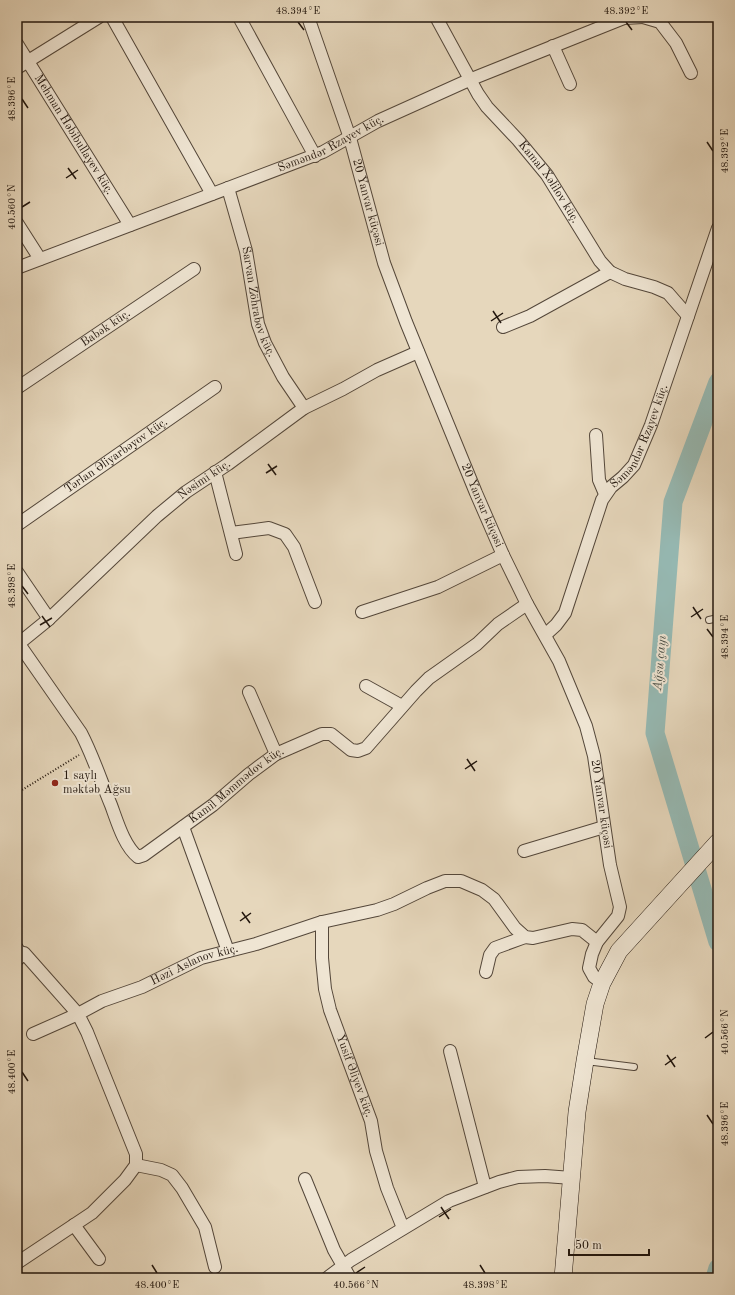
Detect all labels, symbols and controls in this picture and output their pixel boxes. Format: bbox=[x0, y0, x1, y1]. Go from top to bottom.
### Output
text: 48.394°E bbox=[276, 6, 320, 16]
text: 48.392°E bbox=[604, 6, 648, 16]
street label: Mehman Həbibullayev küç. bbox=[32, 73, 116, 197]
text: 48.396°E bbox=[7, 77, 17, 121]
street label: Səməndər Rzayev küç. bbox=[276, 113, 386, 174]
text: 48.392°E bbox=[720, 129, 730, 173]
street label: Kamal Xəlilov küç. bbox=[516, 139, 581, 225]
street label: 20 Yanvar küçəsi bbox=[350, 158, 385, 247]
text: 40.560°N bbox=[7, 184, 17, 230]
street label: Sarvan Zöhrabov küç. bbox=[239, 245, 277, 359]
street label: Babək küç. bbox=[79, 307, 133, 349]
street label: Səməndər Rzayev küç. bbox=[608, 383, 670, 491]
street label: Tərlan Əliyarbəyov küç. bbox=[63, 416, 170, 496]
street label: Nəsimi küç. bbox=[176, 458, 233, 502]
street label: 20 Yanvar küçəsi bbox=[459, 462, 505, 549]
text: 48.398°E bbox=[7, 564, 17, 608]
text: 48.394°E bbox=[720, 615, 730, 659]
water label: Ağsu çayı bbox=[651, 634, 669, 692]
street label: Kamil Məmmədov küç. bbox=[187, 745, 286, 826]
street label: 20 Yanvar küçəsi bbox=[589, 759, 614, 849]
place label: 1 saylı məktəb Ağsu bbox=[63, 770, 131, 796]
marker: 1 saylı məktəb Ağsu bbox=[50, 778, 60, 788]
street label: Həzi Aslanov küç. bbox=[149, 943, 240, 988]
text: 40.566°N bbox=[720, 1009, 730, 1055]
street label: Yusif Əliyev küç. bbox=[334, 1033, 375, 1119]
text: 48.400°E bbox=[7, 1050, 17, 1094]
text: 48.396°E bbox=[720, 1102, 730, 1146]
scale bar bbox=[569, 1231, 649, 1257]
text: 50 m bbox=[575, 1239, 602, 1252]
text: 48.400°E bbox=[135, 1280, 179, 1290]
text: 40.566°N bbox=[333, 1280, 379, 1290]
text: 48.398°E bbox=[463, 1280, 507, 1290]

